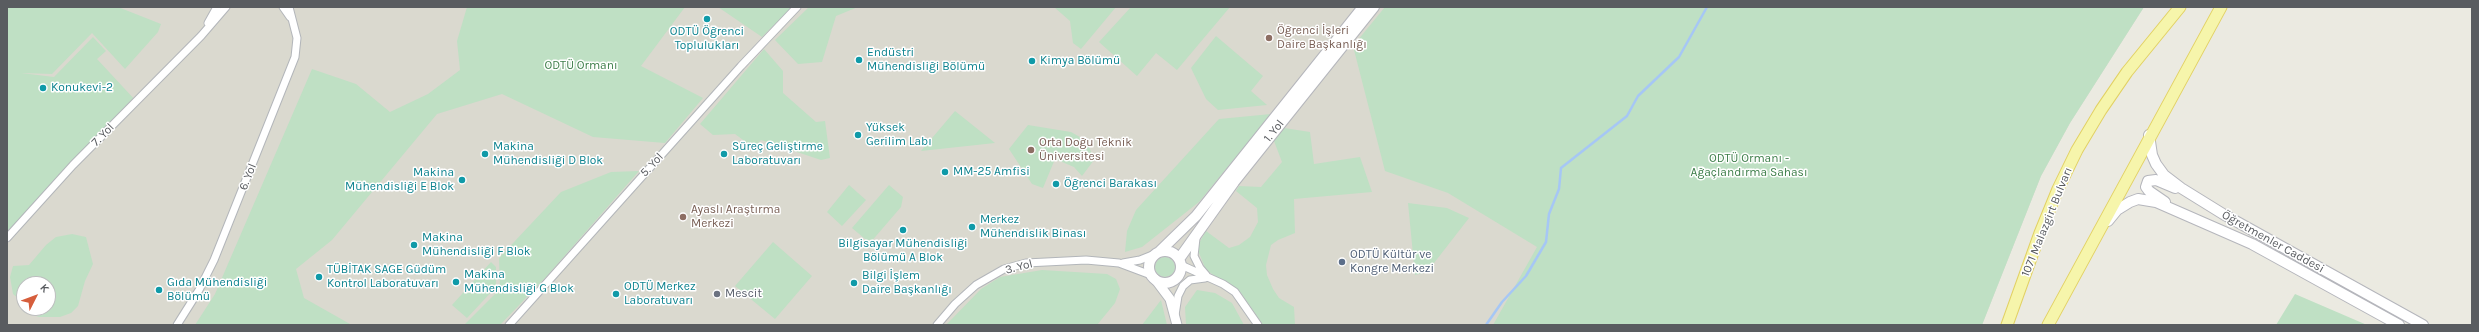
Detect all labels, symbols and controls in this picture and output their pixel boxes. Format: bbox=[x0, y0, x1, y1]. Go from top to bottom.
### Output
marker: ODTÜ Öğrenci Toplulukları bbox=[702, 14, 712, 24]
place label: Öğrenci İşleri Daire Başkanlığı bbox=[1277, 24, 1367, 52]
place label: ODTÜ Öğrenci Toplulukları bbox=[670, 25, 744, 53]
marker: Öğrenci İşleri Daire Başkanlığı bbox=[1264, 33, 1274, 43]
place label: Endüstri Mühendisliği Bölümü bbox=[867, 46, 985, 74]
place label: Kimya Bölümü bbox=[1040, 54, 1120, 68]
marker: Endüstri Mühendisliği Bölümü bbox=[854, 55, 864, 65]
marker: Kimya Bölümü bbox=[1027, 56, 1037, 66]
park label: ODTÜ Ormanı bbox=[544, 59, 618, 73]
place label: Konukevi-2 bbox=[51, 81, 113, 95]
marker: Konukevi-2 bbox=[38, 83, 48, 93]
street label: 1. Yol bbox=[1261, 117, 1287, 145]
street label: 7. Yol bbox=[89, 121, 117, 149]
place label: Yüksek Gerilim Labı bbox=[866, 121, 932, 149]
marker: Yüksek Gerilim Labı bbox=[853, 130, 863, 140]
place label: Orta Doğu Teknik Üniversitesi bbox=[1039, 136, 1132, 164]
place label: Makina Mühendisliği D Blok bbox=[493, 140, 603, 168]
place label: Süreç Geliştirme Laboratuvarı bbox=[732, 140, 823, 168]
marker: Orta Doğu Teknik Üniversitesi bbox=[1026, 145, 1036, 155]
marker: Makina Mühendisliği D Blok bbox=[480, 149, 490, 159]
marker: Süreç Geliştirme Laboratuvarı bbox=[719, 149, 729, 159]
street label: 5. Yol bbox=[637, 150, 667, 180]
park label: ODTÜ Ormanı - Ağaçlandırma Sahası bbox=[1691, 152, 1807, 180]
street label: 6. Yol bbox=[236, 162, 260, 192]
place label: MM-25 Amfisi bbox=[953, 165, 1030, 179]
street label: 1071 Malazgirt Bulvarı bbox=[2018, 165, 2076, 279]
place label: Makina Mühendisliği E Blok bbox=[345, 166, 454, 194]
marker: MM-25 Amfisi bbox=[940, 167, 950, 177]
marker: Makina Mühendisliği E Blok bbox=[457, 175, 467, 185]
place label: Öğrenci Barakası bbox=[1064, 177, 1157, 191]
marker: Öğrenci Barakası bbox=[1051, 179, 1061, 189]
place label: Ayaslı Araştırma Merkezi bbox=[691, 203, 780, 231]
street label: Öğretmenler Caddesi bbox=[2219, 208, 2327, 276]
marker: Ayaslı Araştırma Merkezi bbox=[678, 212, 688, 222]
place label: Merkez Mühendislik Binası bbox=[980, 213, 1086, 241]
marker: Merkez Mühendislik Binası bbox=[967, 222, 977, 232]
marker: Bilgisayar Mühendisliği Bölümü A Blok bbox=[898, 225, 908, 235]
place label: Makina Mühendisliği F Blok bbox=[422, 231, 530, 259]
place label: Bilgisayar Mühendisliği Bölümü A Blok bbox=[838, 237, 968, 265]
marker: Makina Mühendisliği F Blok bbox=[409, 240, 419, 250]
place label: ODTÜ Kültür ve Kongre Merkezi bbox=[1350, 248, 1434, 276]
street label: 3. Yol bbox=[1004, 257, 1034, 277]
marker: ODTÜ Kültür ve Kongre Merkezi bbox=[1337, 257, 1347, 267]
place label: TÜBİTAK SAGE Güdüm Kontrol Laboratuvarı bbox=[327, 263, 446, 291]
place label: Makina Mühendisliği G Blok bbox=[464, 268, 574, 296]
place label: Bilgi İşlem Daire Başkanlığı bbox=[862, 269, 952, 297]
marker: TÜBİTAK SAGE Güdüm Kontrol Laboratuvarı bbox=[314, 272, 324, 282]
north arrow bbox=[16, 276, 56, 316]
place label: Gıda Mühendisliği Bölümü bbox=[167, 276, 267, 304]
marker: Makina Mühendisliği G Blok bbox=[451, 277, 461, 287]
marker: Bilgi İşlem Daire Başkanlığı bbox=[849, 278, 859, 288]
place label: ODTÜ Merkez Laboratuvarı bbox=[624, 280, 696, 308]
text: K bbox=[37, 281, 52, 295]
marker: Gıda Mühendisliği Bölümü bbox=[154, 285, 164, 295]
place label: Mescit bbox=[725, 287, 762, 301]
marker: ODTÜ Merkez Laboratuvarı bbox=[611, 289, 621, 299]
marker: Mescit bbox=[712, 289, 722, 299]

